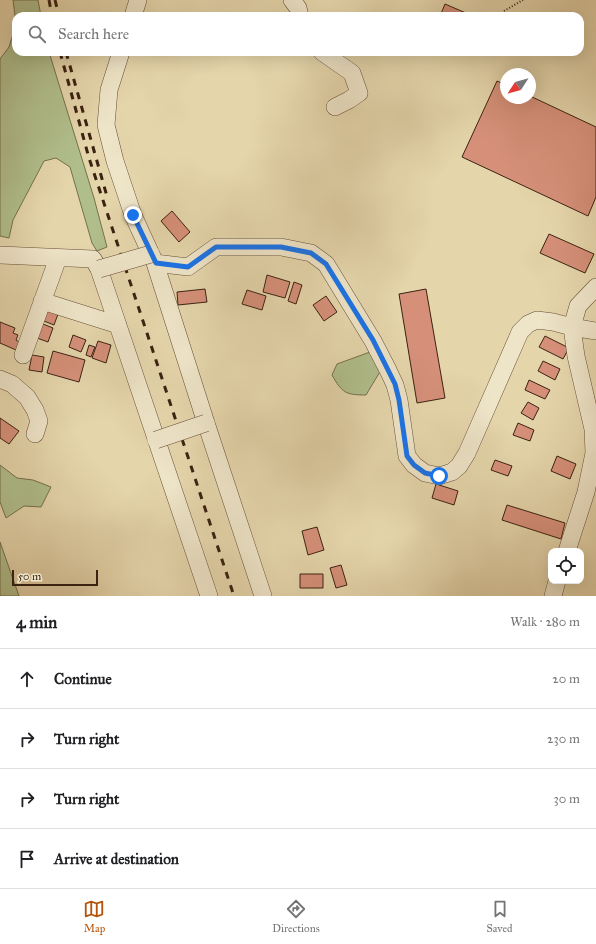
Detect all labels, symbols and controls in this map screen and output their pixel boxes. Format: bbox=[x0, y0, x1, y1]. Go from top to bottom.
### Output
search box bbox=[12, 12, 584, 56]
icon: search bbox=[26, 23, 48, 45]
text: Search here bbox=[58, 25, 129, 43]
north arrow bbox=[500, 68, 536, 104]
route end bbox=[124, 206, 142, 224]
route start bbox=[430, 467, 448, 485]
map controls bbox=[548, 548, 584, 584]
button: locate bbox=[548, 548, 584, 584]
scale bar bbox=[12, 568, 98, 587]
text: 50 m bbox=[18, 570, 41, 583]
text: 4 min bbox=[16, 612, 57, 633]
text: Walk · 280 m bbox=[510, 614, 580, 630]
icon: ahead bbox=[16, 668, 38, 690]
text: Continue bbox=[54, 670, 112, 688]
text: 20 m bbox=[552, 671, 580, 687]
icon: right bbox=[16, 728, 38, 750]
text: Turn right bbox=[54, 730, 119, 748]
text: 230 m bbox=[547, 731, 580, 747]
icon: right bbox=[16, 788, 38, 810]
text: Turn right bbox=[54, 790, 119, 808]
text: 30 m bbox=[554, 791, 580, 807]
icon: arrive bbox=[16, 848, 38, 870]
text: Arrive at destination bbox=[54, 850, 179, 868]
tab: Map bbox=[83, 898, 105, 935]
tab: Directions bbox=[272, 898, 320, 935]
tab: Saved bbox=[486, 898, 513, 935]

